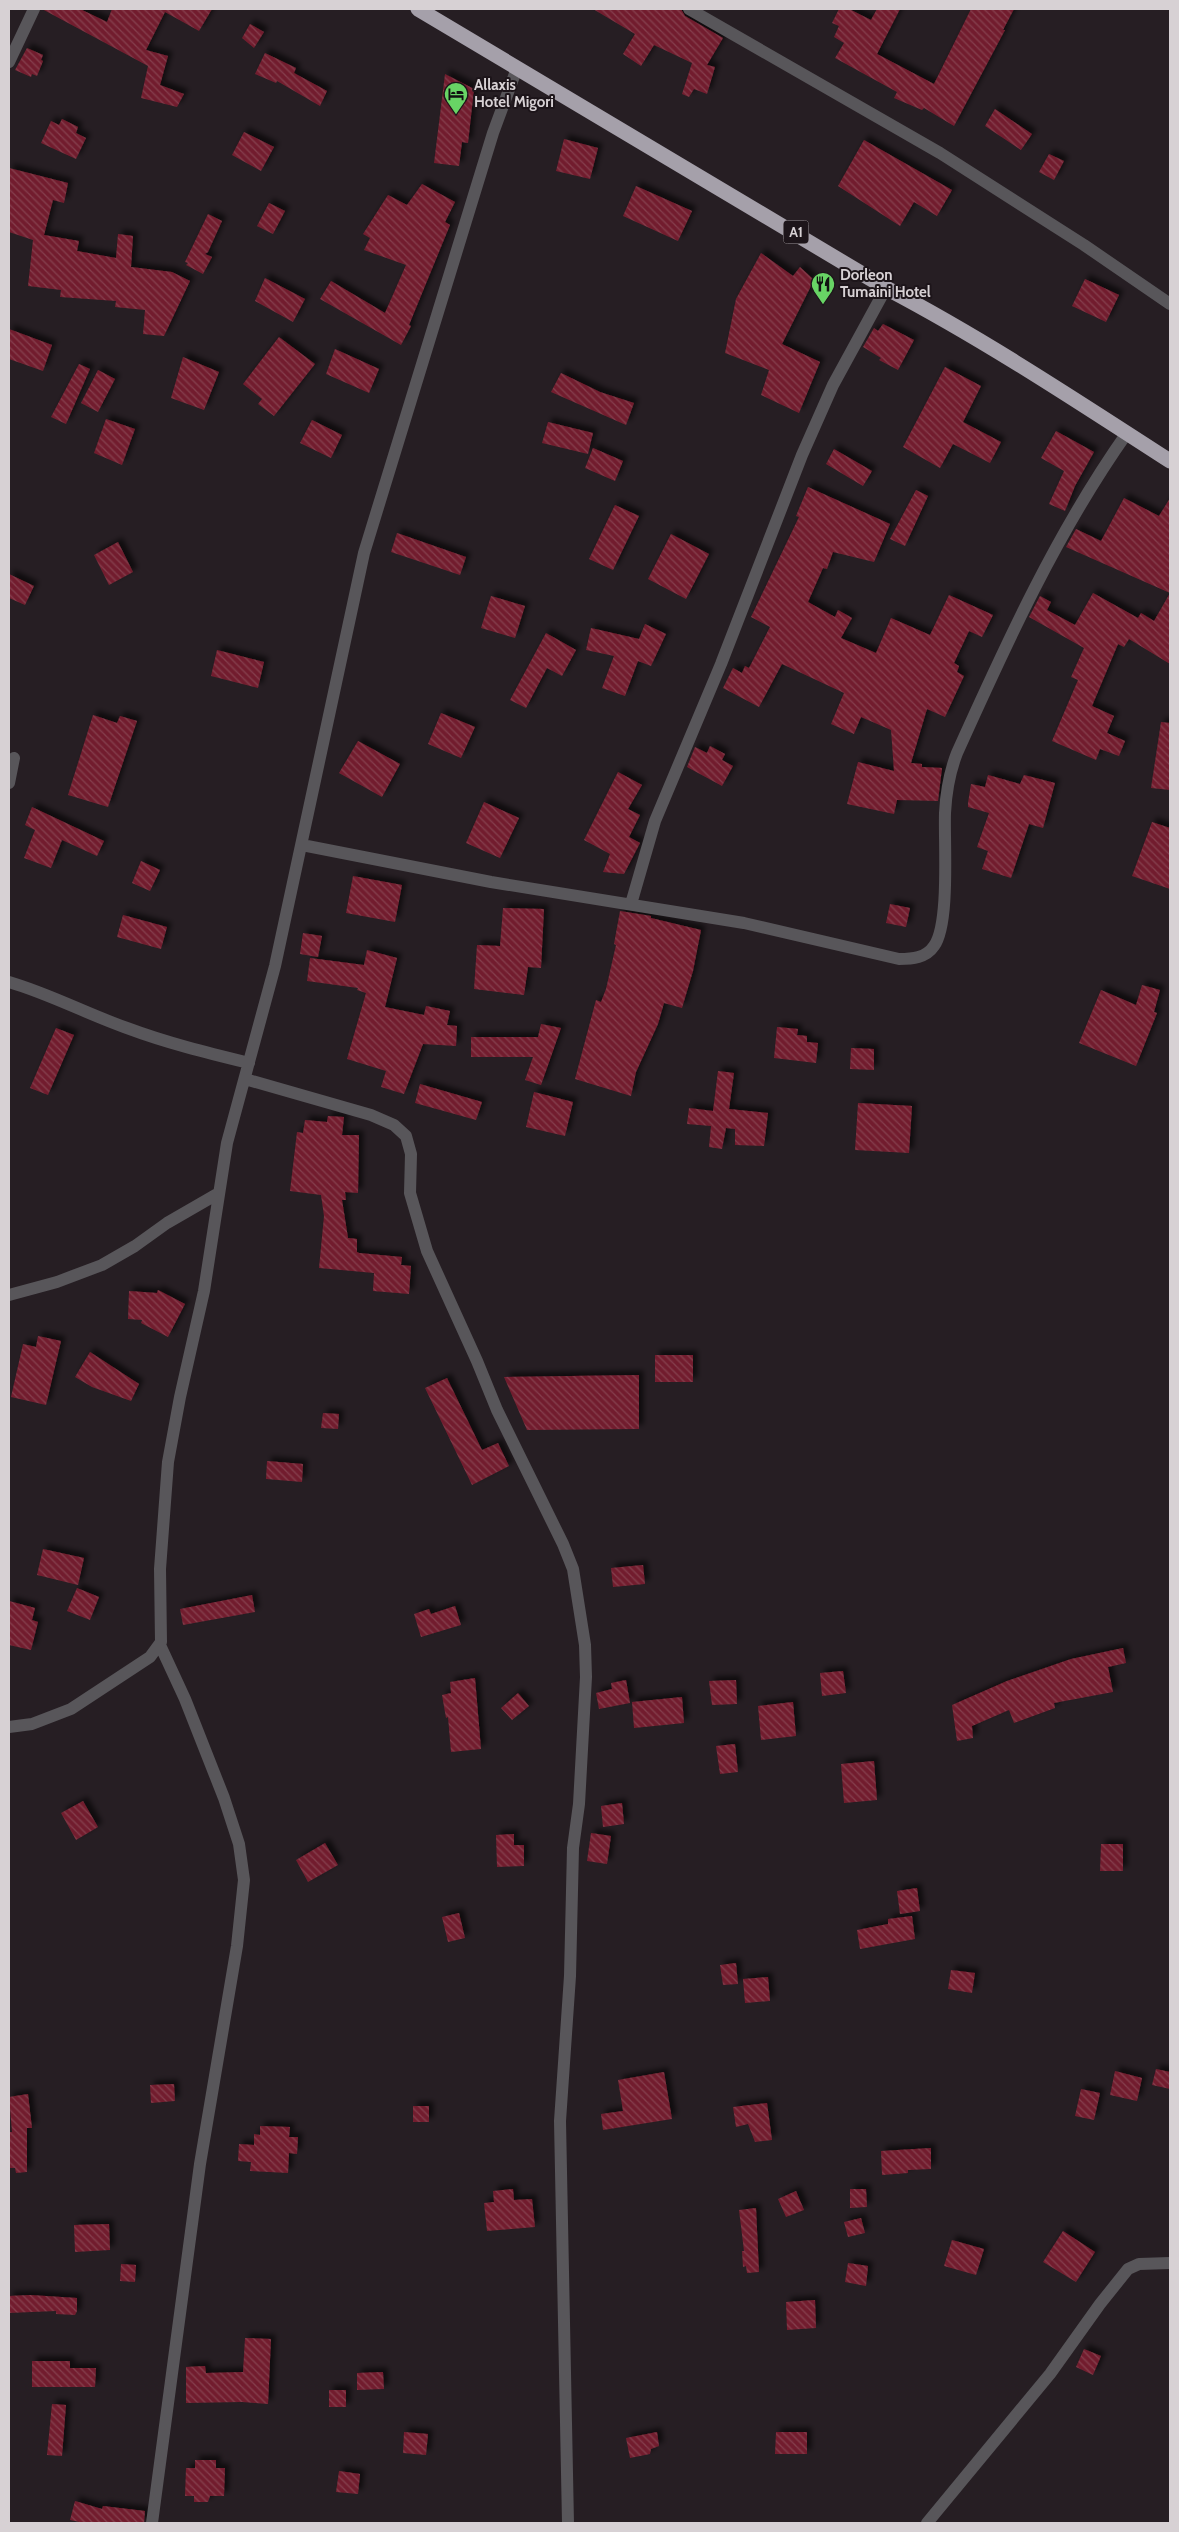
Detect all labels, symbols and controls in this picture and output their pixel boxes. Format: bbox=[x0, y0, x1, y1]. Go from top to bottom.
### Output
place label: Allaxis Hotel Migori bbox=[474, 76, 554, 111]
hotel icon: Allaxis Hotel Migori bbox=[443, 81, 469, 115]
road number: A1 bbox=[784, 220, 808, 243]
place label: Dorleon Tumaini Hotel bbox=[840, 266, 931, 301]
restaurant icon: Dorleon Tumaini Hotel bbox=[810, 271, 836, 305]

